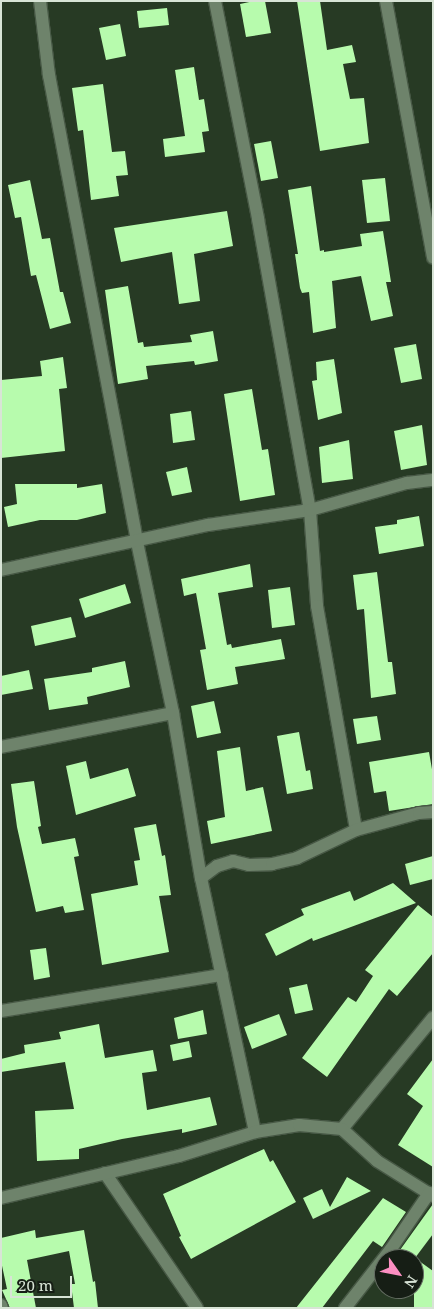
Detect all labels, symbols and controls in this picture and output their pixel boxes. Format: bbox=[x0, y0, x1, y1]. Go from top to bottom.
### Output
north arrow bbox=[374, 1249, 424, 1299]
scale bar bbox=[12, 1266, 75, 1298]
text: N bbox=[400, 1272, 422, 1292]
text: 20 m bbox=[18, 1275, 53, 1295]

